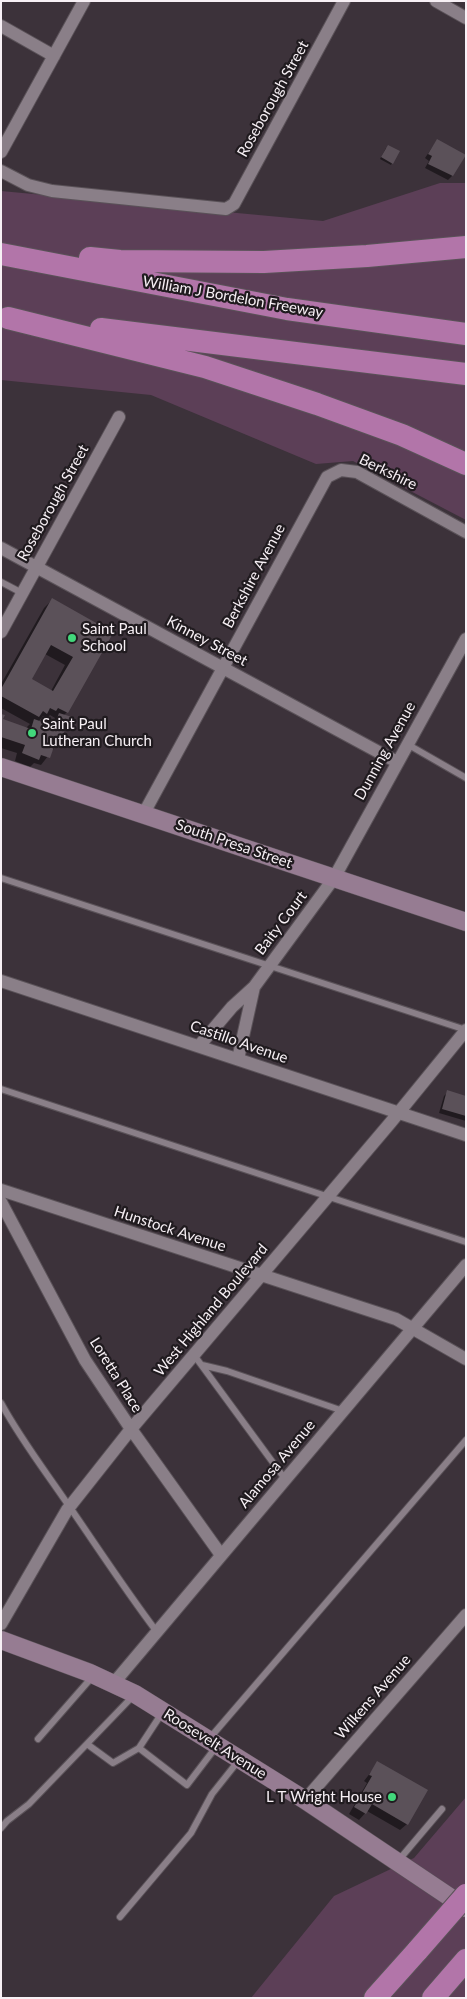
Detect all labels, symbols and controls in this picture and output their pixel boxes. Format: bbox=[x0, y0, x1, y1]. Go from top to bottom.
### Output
street label: Roseborough Street bbox=[234, 38, 312, 160]
street label: William J Bordelon Freeway bbox=[141, 272, 325, 322]
street label: Roseborough Street bbox=[14, 442, 92, 564]
street label: Berkshire bbox=[356, 450, 420, 494]
street label: Berkshire Avenue bbox=[219, 521, 289, 631]
street label: Kinney Street bbox=[163, 612, 251, 670]
place label: Saint Paul School bbox=[82, 620, 147, 655]
marker: Saint Paul School bbox=[66, 632, 78, 644]
street label: Dunning Avenue bbox=[351, 699, 419, 803]
place label: Saint Paul Lutheran Church bbox=[42, 715, 152, 750]
marker: Saint Paul Lutheran Church bbox=[26, 727, 38, 739]
street label: South Presa Street bbox=[174, 816, 294, 872]
street label: Baity Court bbox=[251, 888, 311, 958]
street label: Castillo Avenue bbox=[188, 1017, 290, 1067]
street label: Hunstock Avenue bbox=[112, 1202, 228, 1256]
street label: West Highland Boulevard bbox=[150, 1240, 272, 1380]
street label: Loretta Place bbox=[86, 1334, 146, 1416]
street label: Alamosa Avenue bbox=[235, 1416, 319, 1512]
street label: Wilkens Avenue bbox=[331, 1651, 415, 1743]
street label: Roosevelt Avenue bbox=[160, 1705, 270, 1783]
place label: L T Wright House bbox=[266, 1788, 382, 1806]
marker: L T Wright House bbox=[386, 1791, 398, 1803]

